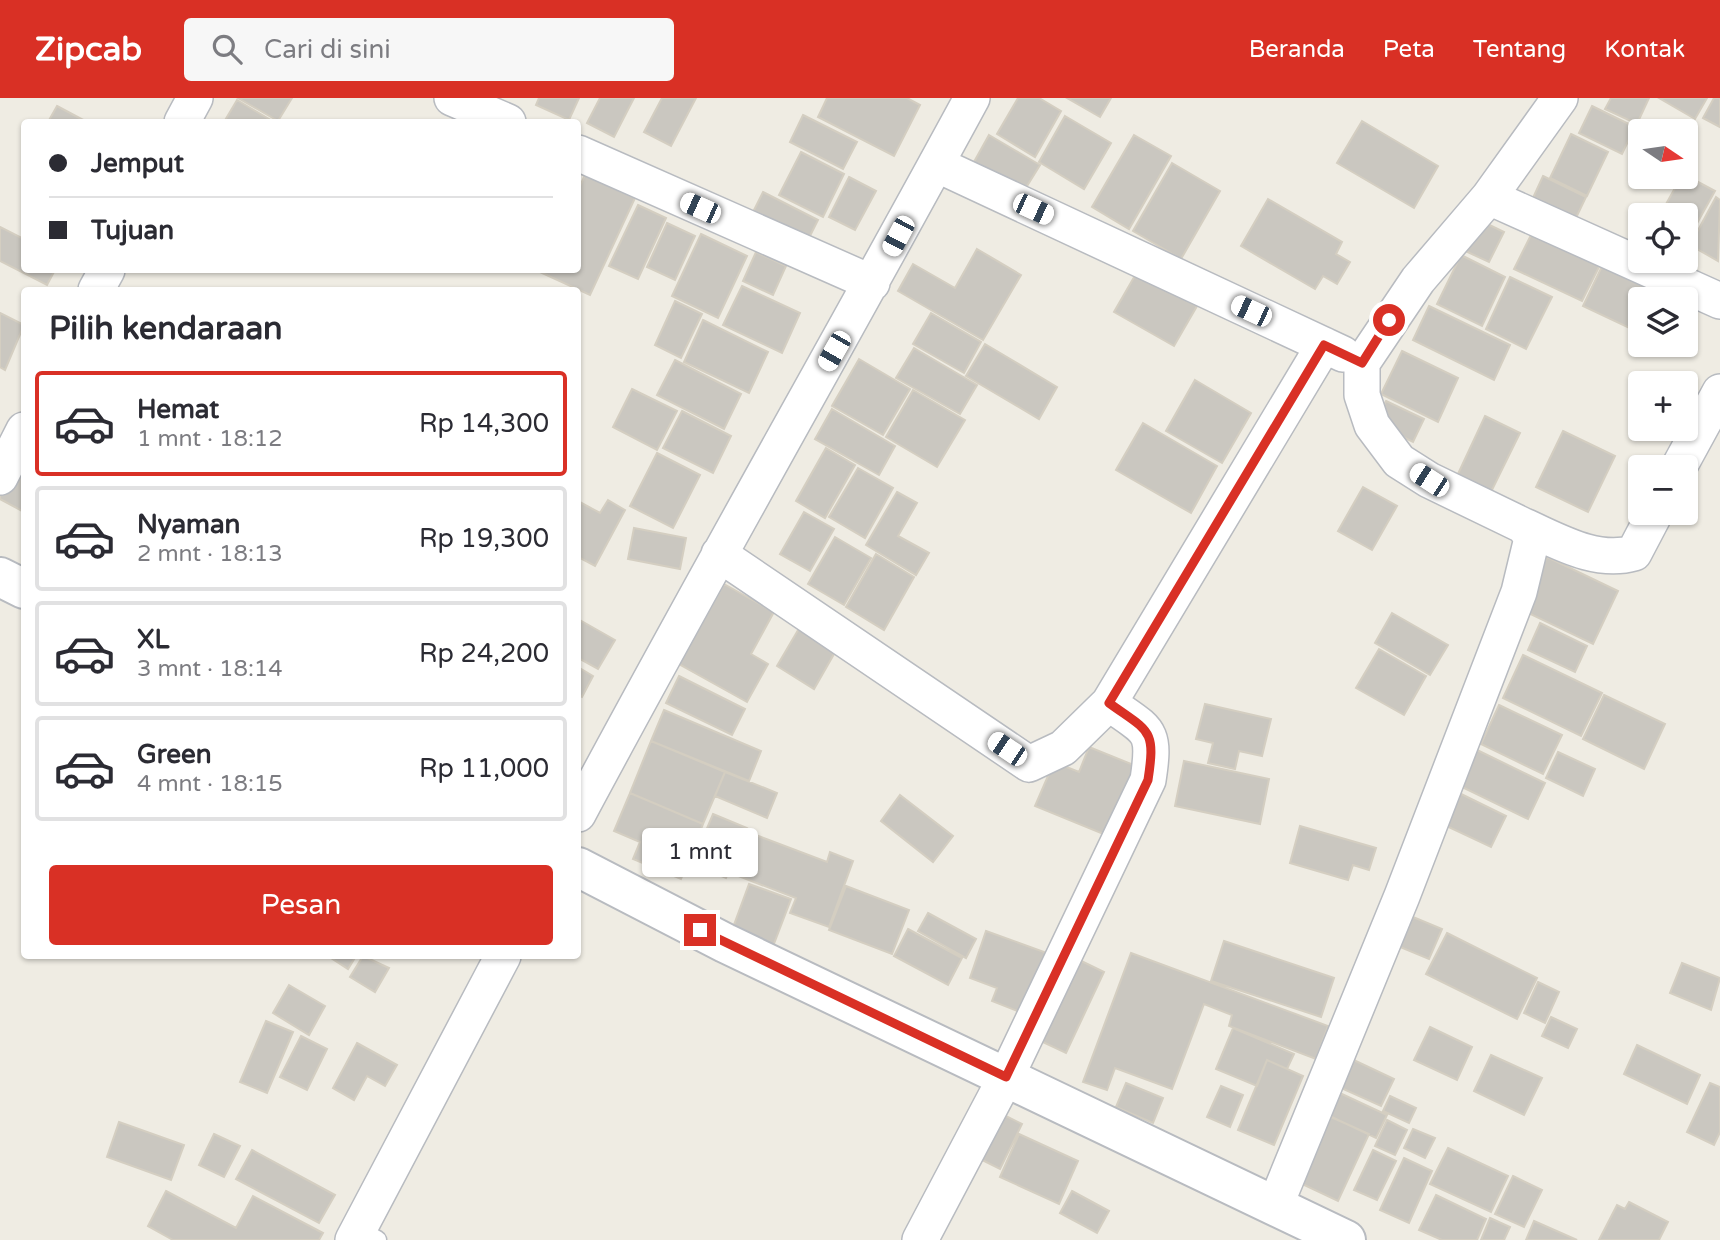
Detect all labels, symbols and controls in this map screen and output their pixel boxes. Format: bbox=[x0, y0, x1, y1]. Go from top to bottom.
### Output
search box bbox=[184, 18, 674, 81]
text: Zipcab bbox=[35, 30, 142, 69]
icon: search bbox=[208, 30, 246, 68]
text: Cari di sini bbox=[264, 34, 391, 65]
text: Beranda bbox=[1249, 35, 1345, 64]
text: Peta bbox=[1383, 35, 1435, 64]
text: Tentang bbox=[1473, 35, 1566, 64]
text: Kontak bbox=[1604, 35, 1685, 64]
north arrow bbox=[1628, 119, 1698, 189]
map controls bbox=[1628, 119, 1698, 525]
text: Jemput bbox=[91, 148, 184, 179]
car bbox=[677, 190, 724, 226]
car bbox=[1010, 191, 1057, 227]
button: locate bbox=[1628, 203, 1698, 273]
car bbox=[879, 213, 918, 259]
text: Tujuan bbox=[91, 215, 174, 246]
button: layers bbox=[1628, 287, 1698, 357]
car bbox=[1228, 293, 1275, 329]
route start bbox=[1373, 304, 1405, 336]
text: Pilih kendaraan bbox=[49, 310, 283, 348]
car bbox=[815, 328, 854, 374]
button: + bbox=[1628, 371, 1698, 441]
icon: car bbox=[53, 392, 116, 455]
text: Hemat bbox=[137, 394, 219, 425]
text: Rp 14,300 bbox=[419, 408, 549, 439]
text: 1 mnt · 18:12 bbox=[137, 425, 283, 453]
button: − bbox=[1628, 455, 1698, 525]
car bbox=[1406, 460, 1453, 500]
icon: car bbox=[53, 507, 116, 570]
text: Nyaman bbox=[137, 509, 240, 540]
text: Rp 19,300 bbox=[419, 523, 549, 554]
text: 2 mnt · 18:13 bbox=[137, 540, 283, 568]
icon: car bbox=[53, 622, 116, 685]
text: XL bbox=[137, 624, 169, 655]
text: Rp 24,200 bbox=[419, 638, 549, 669]
text: 3 mnt · 18:14 bbox=[137, 655, 283, 683]
car bbox=[984, 729, 1031, 769]
icon: car bbox=[53, 737, 116, 800]
text: Green bbox=[137, 739, 212, 770]
text: Rp 11,000 bbox=[419, 753, 549, 784]
text: 4 mnt · 18:15 bbox=[137, 770, 283, 798]
callout: 1 mnt bbox=[642, 828, 758, 878]
text: 1 mnt bbox=[668, 838, 732, 866]
button: Pesan bbox=[49, 865, 553, 945]
route end bbox=[684, 914, 716, 946]

